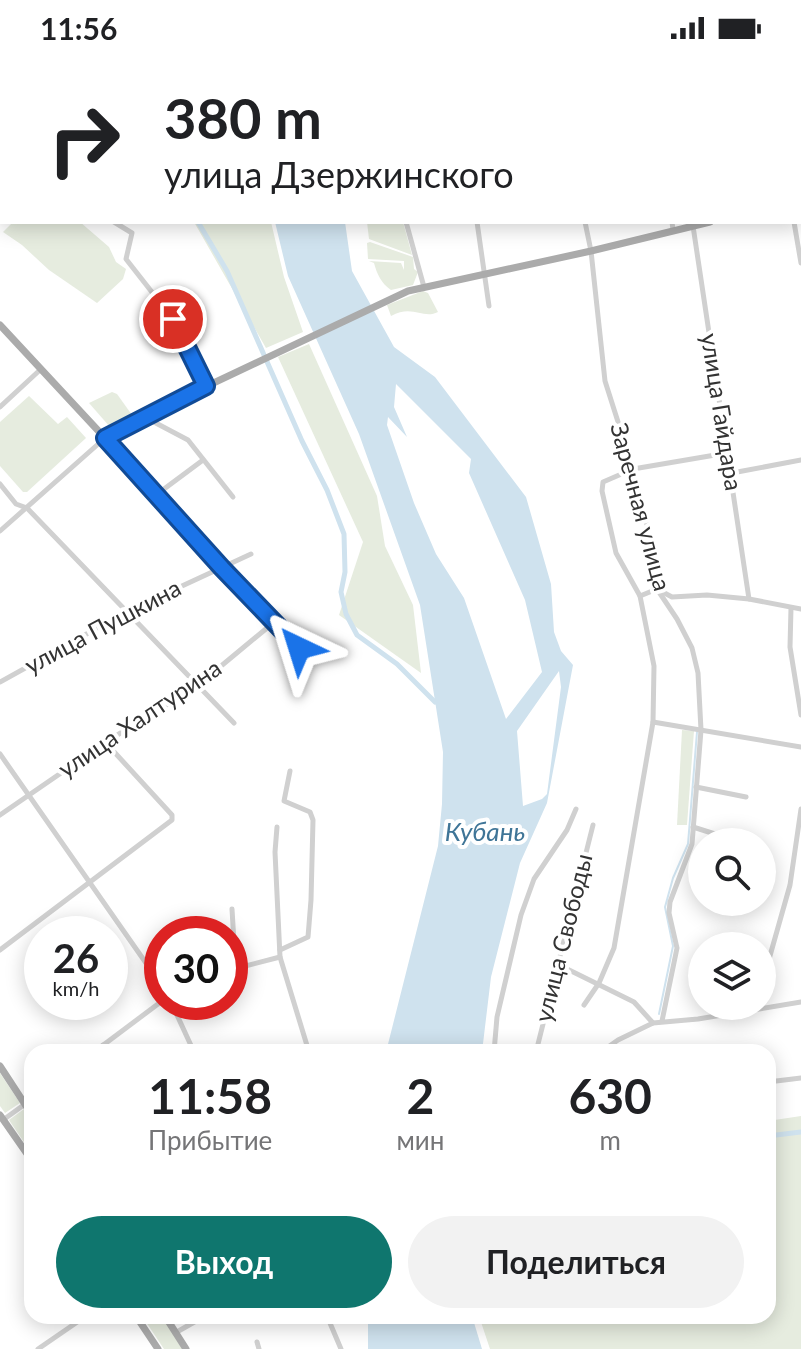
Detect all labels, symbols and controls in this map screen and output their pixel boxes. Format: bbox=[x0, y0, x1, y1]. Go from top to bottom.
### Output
text: 11:56 bbox=[40, 10, 117, 46]
text: 380 m bbox=[164, 84, 322, 151]
icon: right bbox=[32, 88, 136, 192]
text: улица Дзержинского bbox=[164, 152, 514, 196]
pin bbox=[139, 285, 207, 353]
icon: arrive bbox=[151, 297, 195, 341]
street label: улица Гайдара bbox=[696, 331, 749, 493]
street label: Заречная улица bbox=[605, 419, 678, 594]
street label: улица Пушкина bbox=[19, 572, 185, 679]
position arrow bbox=[257, 606, 341, 690]
street label: улица Халтурина bbox=[52, 653, 226, 783]
water label: Кубань bbox=[445, 815, 525, 847]
map controls bbox=[688, 828, 776, 1020]
button: search bbox=[688, 828, 776, 916]
street label: улица Свободы bbox=[528, 850, 597, 1025]
speed limit sign: 30 bbox=[144, 916, 248, 1020]
button: layers bbox=[688, 932, 776, 1020]
text: 26 bbox=[53, 934, 99, 982]
text: km/h bbox=[53, 976, 99, 1000]
text: 11:58 bbox=[148, 1067, 272, 1124]
text: 2 bbox=[406, 1067, 434, 1124]
text: 630 bbox=[568, 1067, 652, 1124]
text: Прибытие bbox=[148, 1124, 272, 1156]
text: мин bbox=[396, 1124, 444, 1156]
text: m bbox=[599, 1124, 621, 1156]
button: Выход bbox=[56, 1216, 392, 1308]
button: Поделиться bbox=[408, 1216, 744, 1308]

